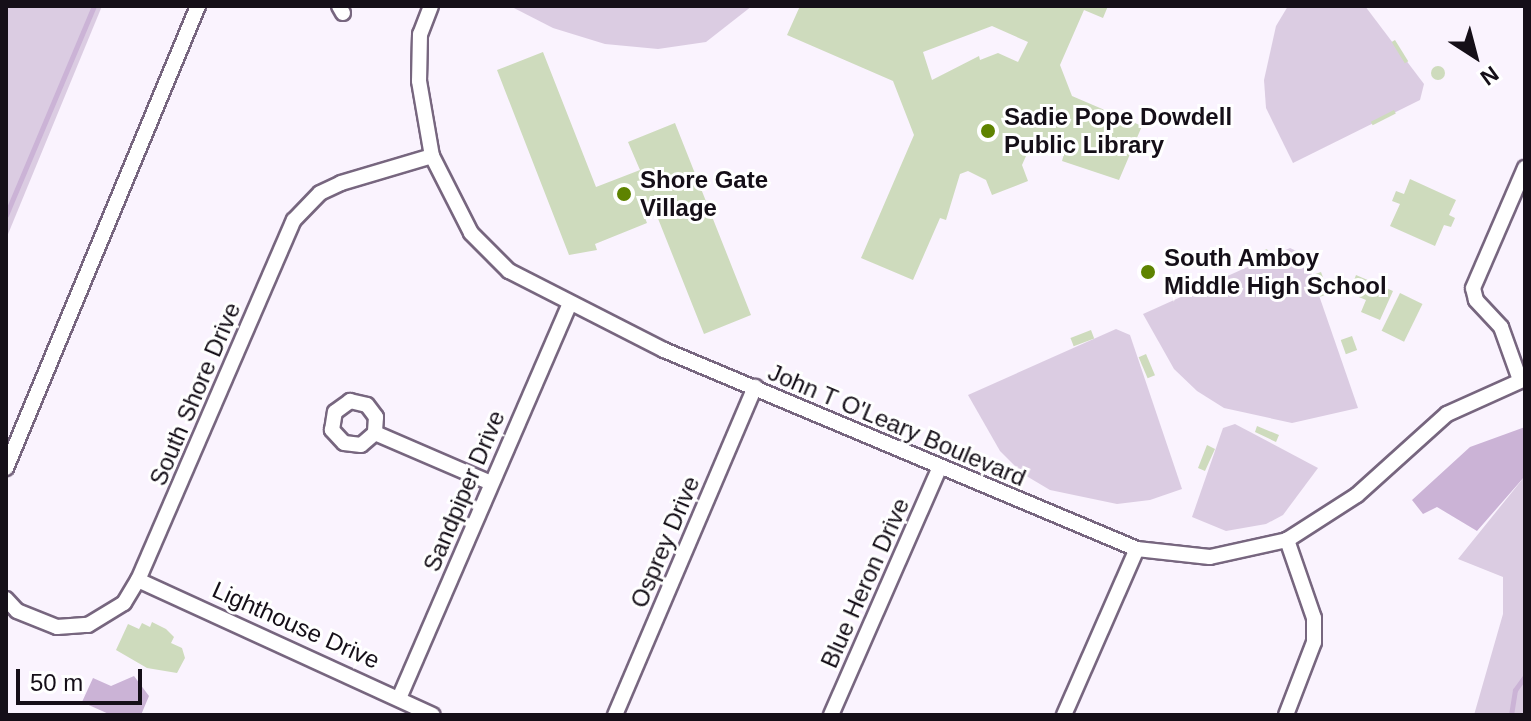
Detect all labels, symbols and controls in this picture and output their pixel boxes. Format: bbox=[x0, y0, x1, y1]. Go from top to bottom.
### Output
north arrow bbox=[1435, 16, 1515, 96]
text: N bbox=[1476, 61, 1503, 91]
place label: Sadie Pope Dowdell Public Library bbox=[1004, 103, 1232, 159]
marker: Sadie Pope Dowdell Public Library bbox=[979, 122, 997, 140]
place label: Shore Gate Village bbox=[640, 166, 768, 222]
marker: Shore Gate Village bbox=[615, 185, 633, 203]
place label: South Amboy Middle High School bbox=[1164, 244, 1387, 300]
marker: South Amboy Middle High School bbox=[1139, 263, 1157, 281]
street label: South Shore Drive bbox=[143, 298, 247, 490]
street label: John T O'Leary Boulevard bbox=[763, 357, 1031, 493]
street label: Sandpiper Drive bbox=[417, 406, 511, 576]
street label: Osprey Drive bbox=[624, 472, 706, 612]
street label: Blue Heron Drive bbox=[815, 494, 915, 672]
street label: Lighthouse Drive bbox=[208, 575, 384, 675]
scale bar bbox=[20, 653, 146, 703]
text: 50 m bbox=[30, 669, 83, 696]

